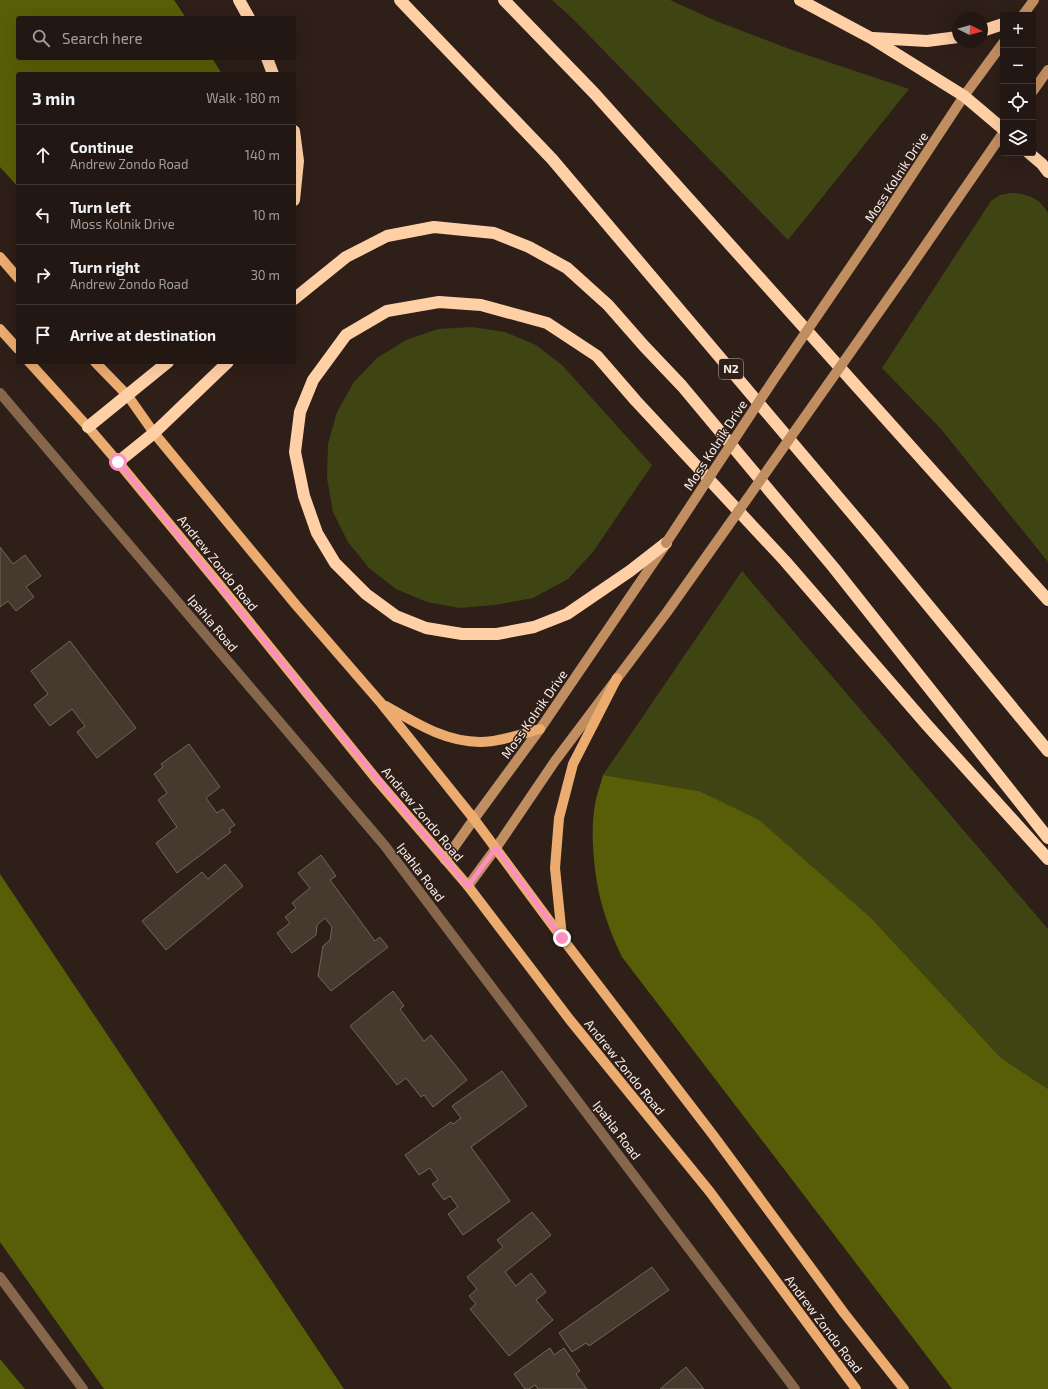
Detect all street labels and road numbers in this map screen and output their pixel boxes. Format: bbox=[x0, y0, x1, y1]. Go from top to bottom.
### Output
street label: Moss Kolnik Drive bbox=[861, 129, 931, 225]
road number: N2 bbox=[719, 359, 743, 379]
street label: Moss Kolnik Drive bbox=[680, 397, 750, 493]
street label: Andrew Zondo Road bbox=[175, 512, 261, 614]
street label: Ipahla Road bbox=[185, 591, 241, 655]
street label: Moss Kolnik Drive bbox=[497, 667, 571, 761]
street label: Andrew Zondo Road bbox=[379, 763, 467, 865]
street label: Ipahla Road bbox=[394, 839, 448, 905]
street label: Andrew Zondo Road bbox=[582, 1016, 668, 1118]
street label: Ipahla Road bbox=[590, 1097, 644, 1163]
street label: Andrew Zondo Road bbox=[782, 1272, 866, 1376]

